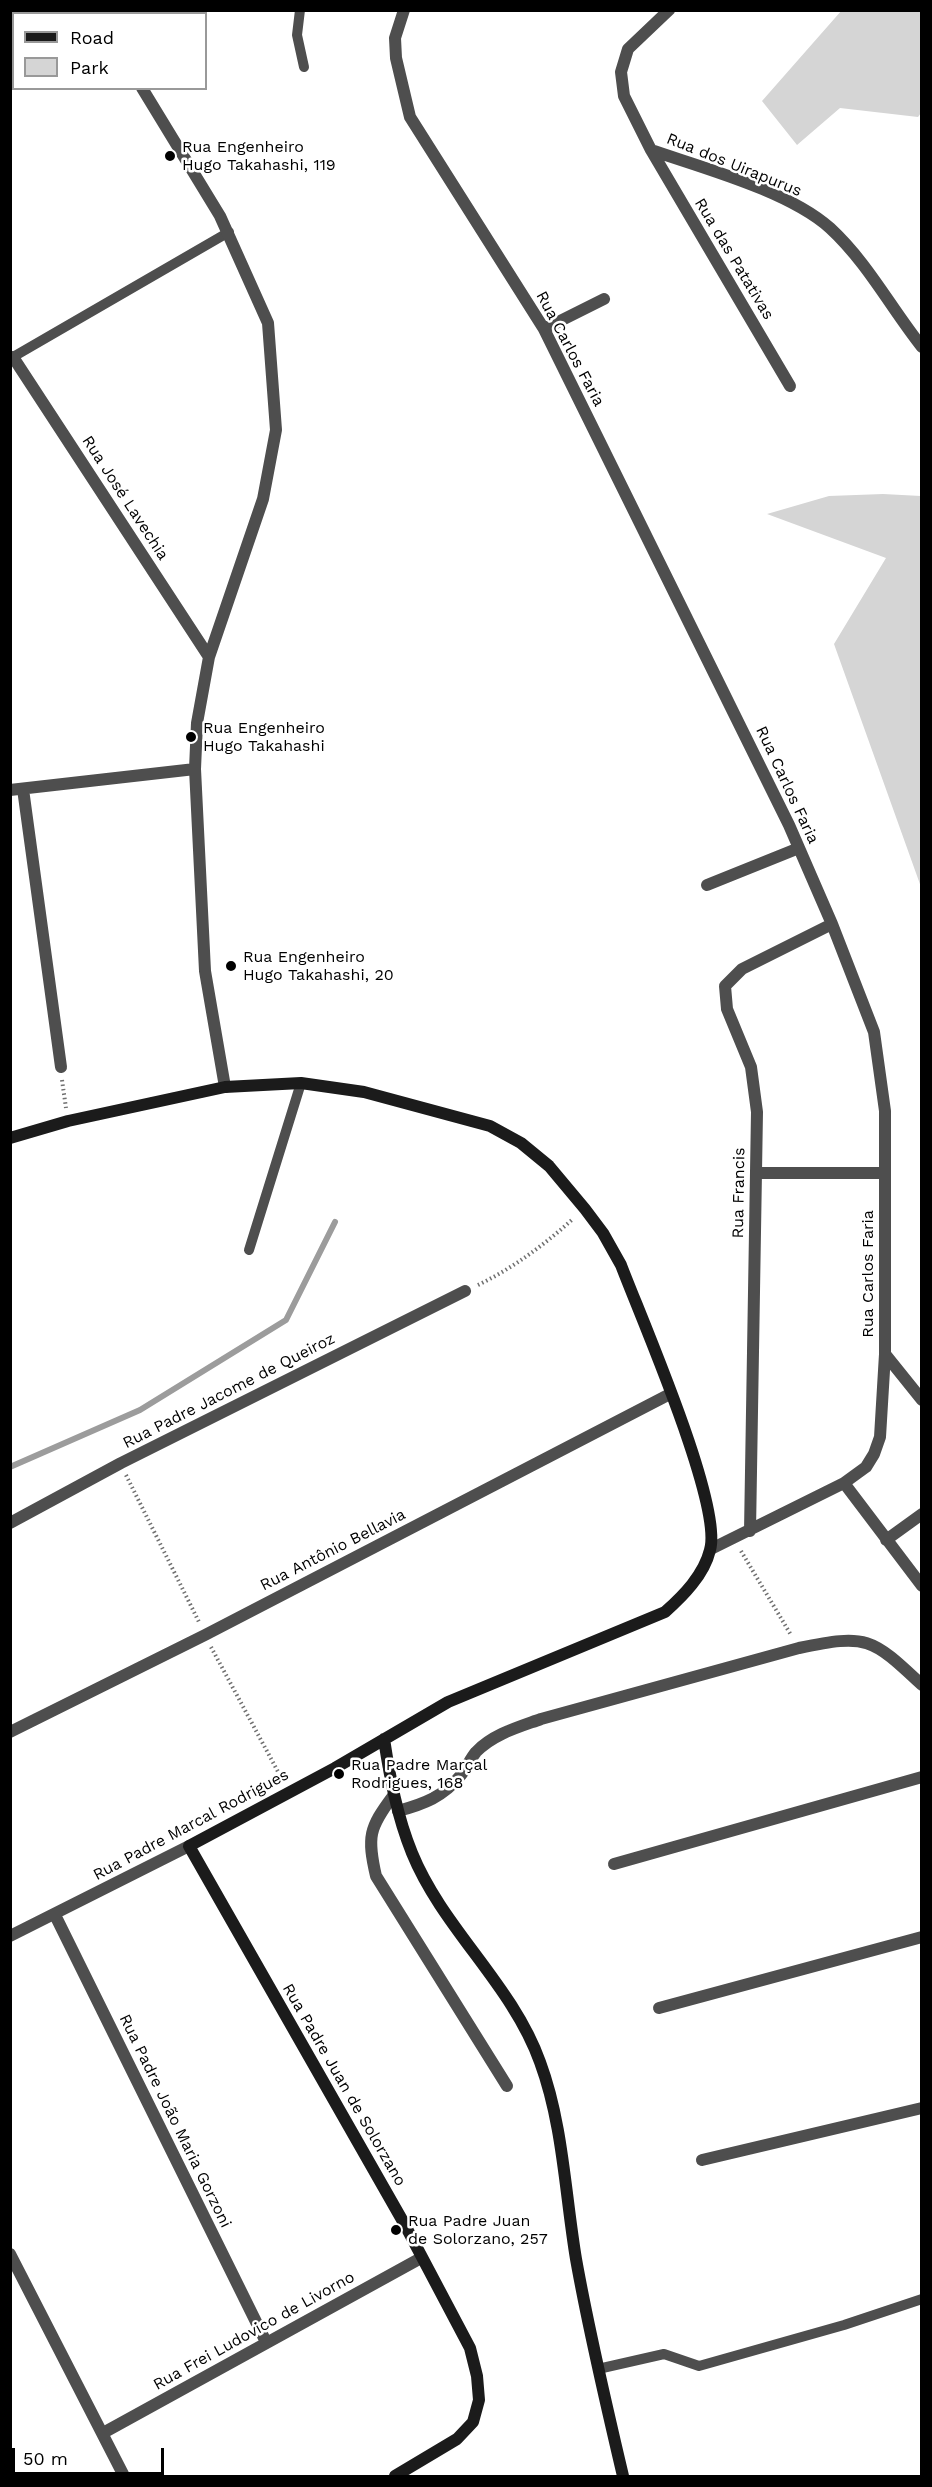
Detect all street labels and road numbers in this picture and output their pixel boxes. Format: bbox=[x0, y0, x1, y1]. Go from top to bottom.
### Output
street label: Rua dos Uirapurus bbox=[664, 129, 804, 201]
street label: Rua das Patativas bbox=[690, 195, 778, 323]
street label: Rua Carlos Faria bbox=[532, 288, 608, 410]
street label: Rua José Lavechia bbox=[78, 432, 172, 564]
street label: Rua Carlos Faria bbox=[751, 723, 823, 847]
street label: Rua Francis bbox=[729, 1147, 749, 1239]
street label: Rua Carlos Faria bbox=[858, 1210, 878, 1338]
street label: Rua Padre Jacome de Queiroz bbox=[120, 1329, 338, 1453]
street label: Rua Antônio Bellavia bbox=[257, 1505, 409, 1595]
street label: Rua Padre Marcal Rodrigues bbox=[90, 1765, 292, 1885]
street label: Rua Padre Juan de Solorzano bbox=[278, 1980, 410, 2190]
street label: Rua Padre João Maria Gorzoni bbox=[115, 2011, 235, 2231]
street label: Rua Frei Ludovico de Livorno bbox=[150, 2268, 358, 2394]

